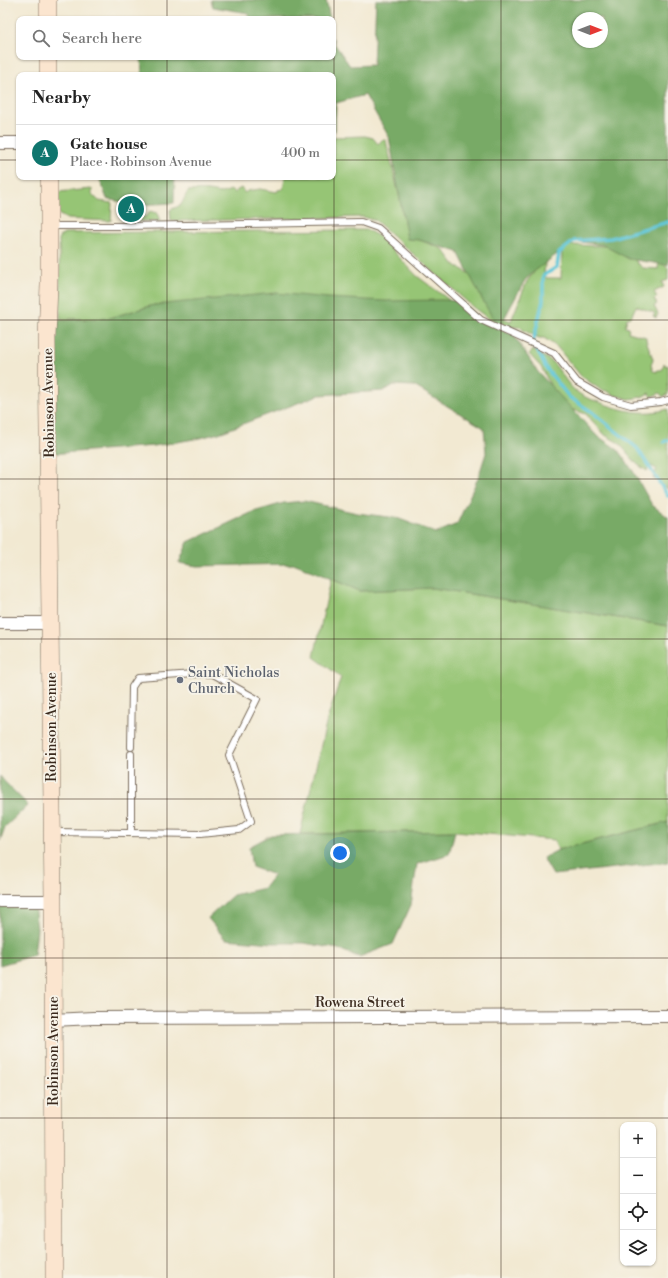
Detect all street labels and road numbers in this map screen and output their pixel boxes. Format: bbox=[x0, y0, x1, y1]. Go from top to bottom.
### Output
street label: Robinson Avenue bbox=[39, 348, 59, 458]
street label: Robinson Avenue bbox=[43, 672, 61, 782]
street label: Rowena Street bbox=[315, 994, 405, 1012]
street label: Robinson Avenue bbox=[45, 996, 63, 1106]

